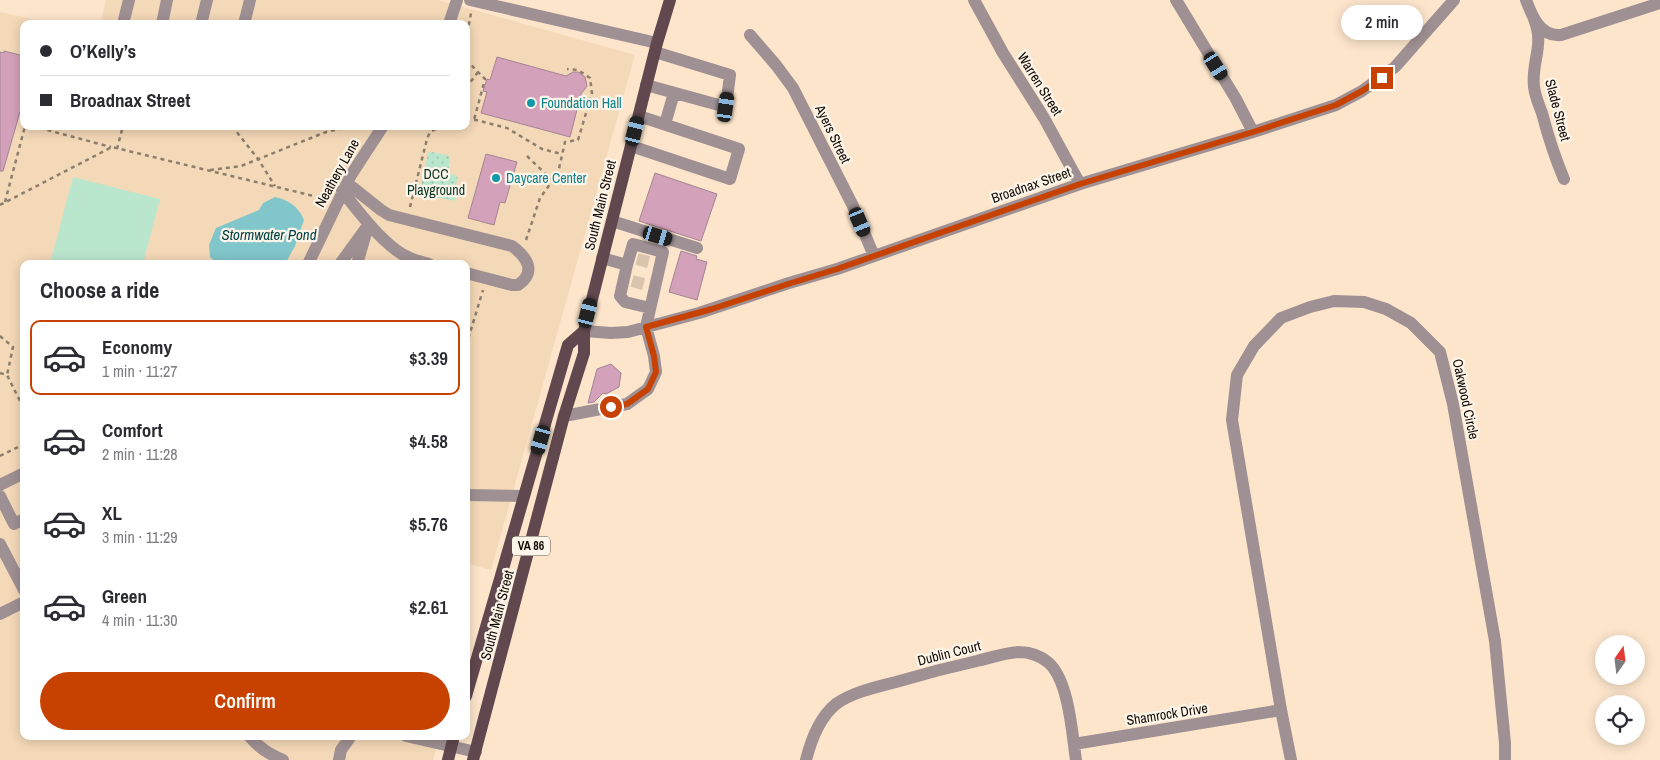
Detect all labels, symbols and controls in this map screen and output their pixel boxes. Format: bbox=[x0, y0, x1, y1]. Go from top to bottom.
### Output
callout: 2 min bbox=[1341, 5, 1423, 40]
text: 2 min bbox=[1365, 11, 1399, 33]
text: O’Kelly’s bbox=[70, 38, 136, 64]
street label: Warren Street bbox=[1014, 49, 1066, 119]
car bbox=[1201, 49, 1230, 83]
route end bbox=[1371, 67, 1393, 89]
street label: Slade Street bbox=[1541, 77, 1575, 143]
text: Broadnax Street bbox=[70, 87, 190, 113]
car bbox=[716, 91, 735, 123]
place label: Foundation Hall bbox=[541, 94, 622, 112]
marker: Foundation Hall bbox=[525, 97, 537, 109]
street label: Ayers Street bbox=[811, 101, 855, 166]
car bbox=[624, 115, 645, 147]
street label: Neathery Lane bbox=[311, 136, 363, 210]
street label: South Main Street bbox=[580, 158, 620, 252]
street label: Broadnax Street bbox=[989, 163, 1073, 207]
park label: DCC Playground bbox=[407, 165, 465, 199]
place label: Daycare Center bbox=[506, 169, 587, 187]
marker: Daycare Center bbox=[490, 172, 502, 184]
car bbox=[847, 205, 872, 239]
water label: Stormwater Pond bbox=[221, 224, 317, 245]
car bbox=[641, 224, 674, 248]
text: Choose a ride bbox=[40, 275, 159, 305]
car bbox=[577, 297, 598, 329]
text: Economy bbox=[102, 334, 172, 360]
icon: car bbox=[42, 335, 87, 380]
text: $3.39 bbox=[409, 345, 448, 371]
street label: Oakwood Circle bbox=[1449, 357, 1483, 441]
text: 1 min · 11:27 bbox=[102, 360, 178, 382]
route start bbox=[600, 396, 622, 418]
text: Comfort bbox=[102, 417, 163, 443]
icon: car bbox=[42, 418, 87, 463]
car bbox=[529, 424, 552, 456]
text: $4.58 bbox=[409, 428, 448, 454]
text: 2 min · 11:28 bbox=[102, 443, 178, 465]
text: XL bbox=[102, 500, 122, 526]
icon: car bbox=[42, 501, 87, 546]
text: $5.76 bbox=[409, 511, 448, 537]
text: 3 min · 11:29 bbox=[102, 526, 178, 548]
road number: VA 86 bbox=[512, 536, 550, 556]
street label: South Main Street bbox=[476, 568, 518, 662]
text: Green bbox=[102, 583, 147, 609]
icon: car bbox=[42, 584, 87, 629]
text: $2.61 bbox=[409, 594, 448, 620]
text: 4 min · 11:30 bbox=[102, 609, 178, 631]
north arrow bbox=[1595, 635, 1645, 685]
map controls bbox=[1595, 635, 1645, 745]
street label: Dublin Court bbox=[916, 636, 982, 670]
button: Confirm bbox=[40, 672, 450, 730]
button: locate bbox=[1595, 695, 1645, 745]
street label: Shamrock Drive bbox=[1125, 699, 1209, 729]

